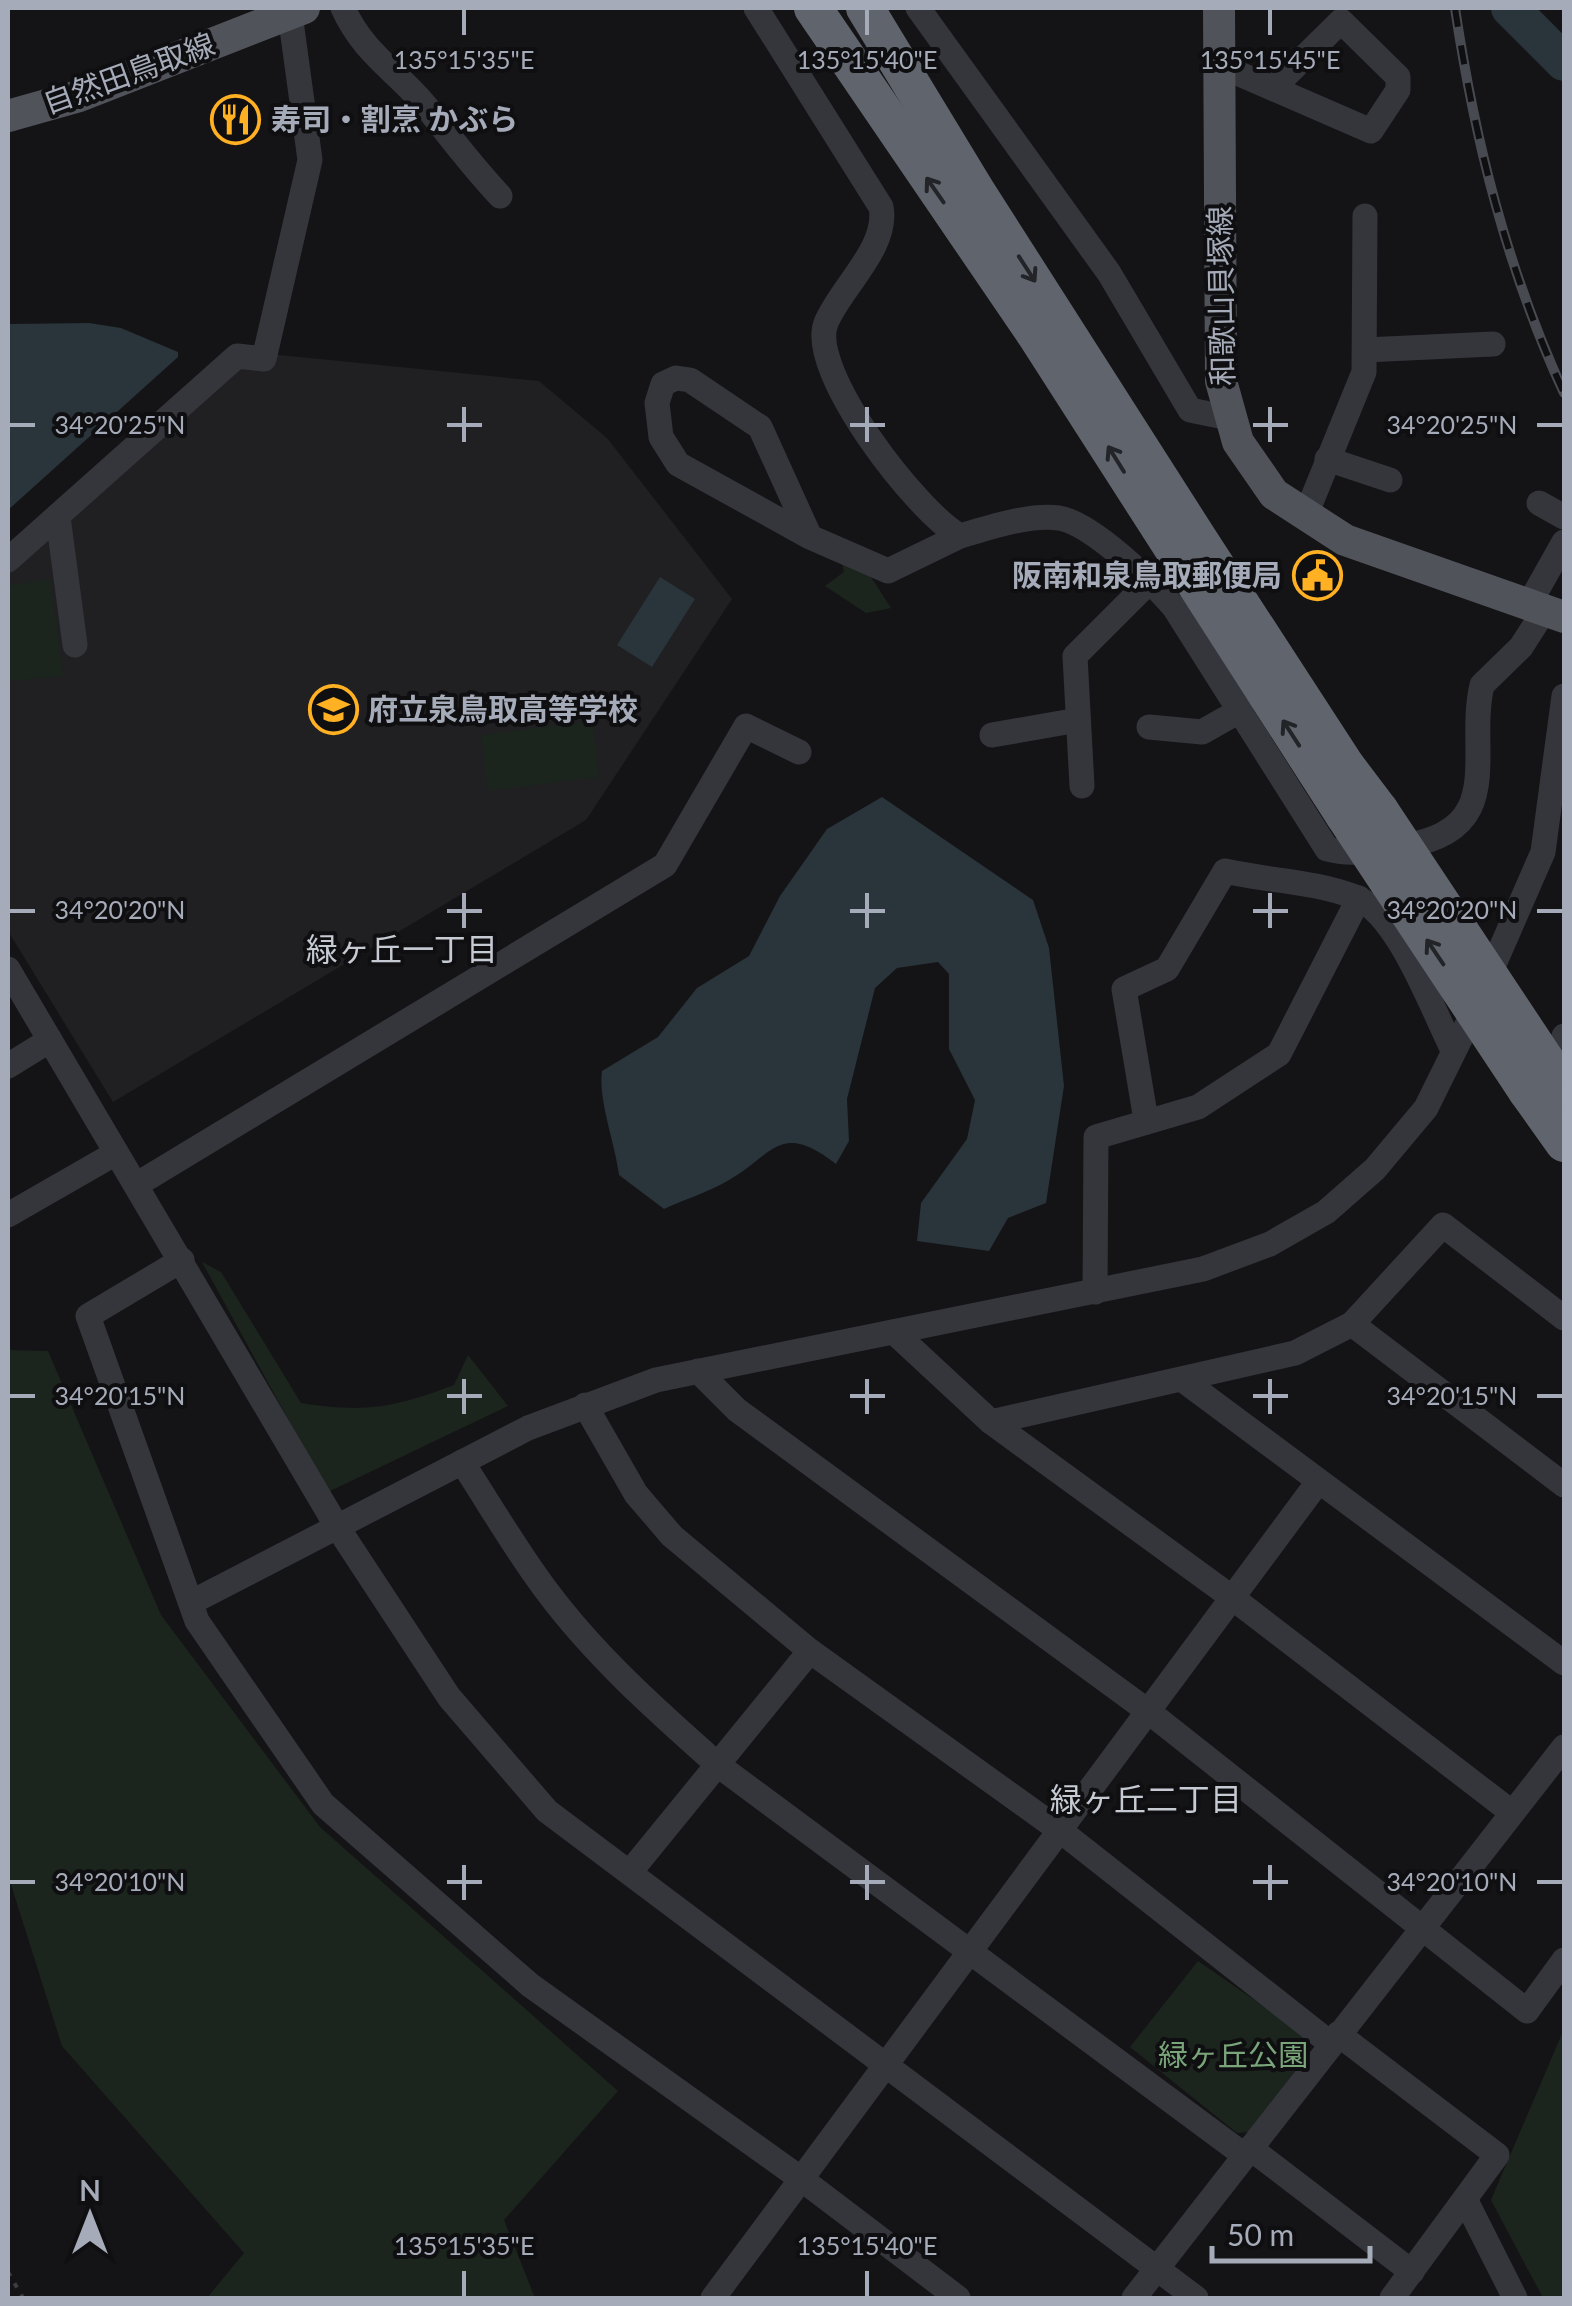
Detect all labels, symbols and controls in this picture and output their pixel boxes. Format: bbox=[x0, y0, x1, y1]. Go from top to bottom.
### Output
street label: 自然田鳥取線 bbox=[38, 24, 219, 120]
text: 135°15'35"E bbox=[394, 44, 534, 74]
text: 135°15'40"E bbox=[797, 44, 937, 74]
text: 135°15'45"E bbox=[1200, 44, 1340, 74]
restaurant icon: 寿司・割烹 かぶら bbox=[210, 94, 262, 146]
place label: 寿司・割烹 かぶら bbox=[271, 100, 518, 136]
one-way arrow bbox=[925, 176, 946, 204]
street label: 和歌山貝塚線 bbox=[1200, 206, 1240, 386]
one-way arrow bbox=[1016, 254, 1037, 283]
text: 34°20'25"N bbox=[55, 409, 185, 439]
text: 34°20'25"N bbox=[1387, 409, 1517, 439]
one-way arrow bbox=[1106, 446, 1127, 474]
public building icon: 阪南和泉鳥取郵便局 bbox=[1291, 550, 1343, 602]
place label: 阪南和泉鳥取郵便局 bbox=[1012, 556, 1282, 592]
school or university icon: 府立泉鳥取高等学校 bbox=[307, 684, 359, 736]
place label: 府立泉鳥取高等学校 bbox=[368, 690, 638, 726]
one-way arrow bbox=[1281, 720, 1302, 748]
text: 34°20'20"N bbox=[55, 894, 185, 924]
text: 34°20'20"N bbox=[1387, 894, 1517, 924]
district label: 緑ヶ丘一丁目 bbox=[306, 929, 498, 968]
one-way arrow bbox=[1424, 938, 1445, 966]
text: 34°20'15"N bbox=[55, 1380, 185, 1410]
text: 34°20'15"N bbox=[1387, 1380, 1517, 1410]
district label: 緑ヶ丘二丁目 bbox=[1050, 1779, 1242, 1818]
text: 34°20'10"N bbox=[55, 1866, 185, 1896]
text: 34°20'10"N bbox=[1387, 1866, 1517, 1896]
park label: 緑ヶ丘公園 bbox=[1158, 2036, 1308, 2072]
north arrow bbox=[40, 2166, 140, 2266]
text: N bbox=[79, 2173, 101, 2207]
scale bar bbox=[1212, 2201, 1370, 2263]
text: 50 m bbox=[1227, 2216, 1294, 2252]
text: 135°15'35"E bbox=[394, 2230, 534, 2260]
text: 135°15'40"E bbox=[797, 2230, 937, 2260]

